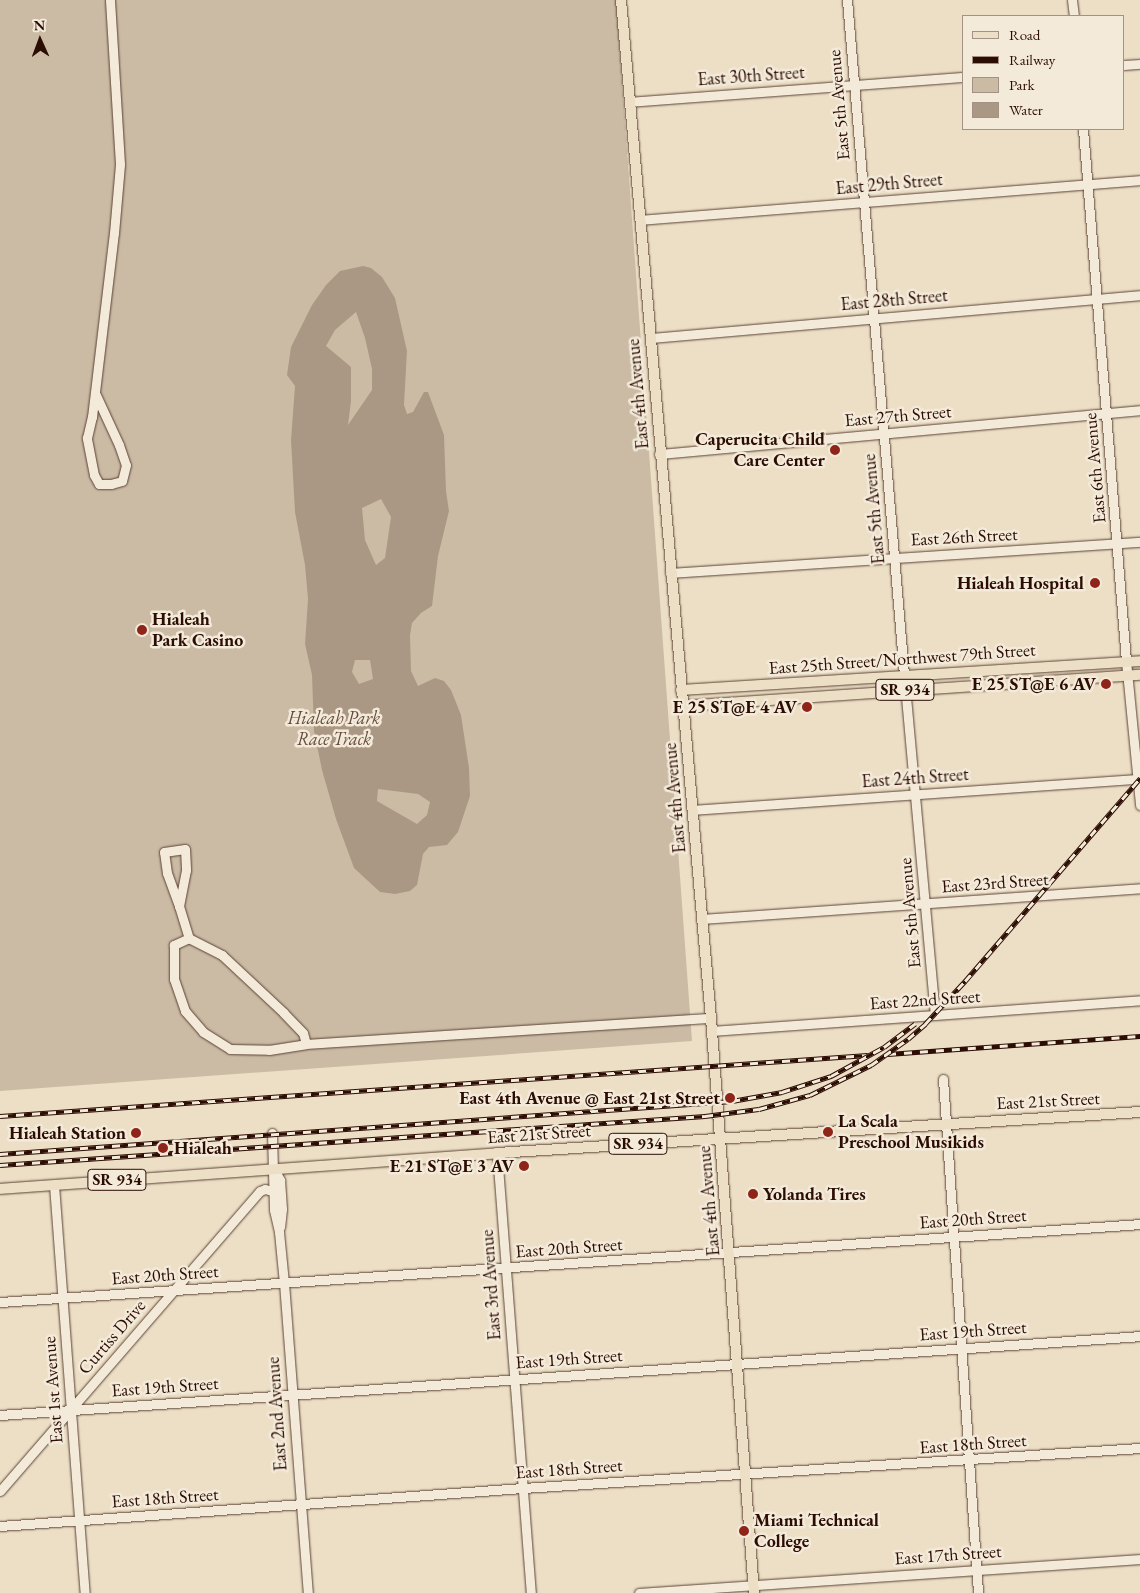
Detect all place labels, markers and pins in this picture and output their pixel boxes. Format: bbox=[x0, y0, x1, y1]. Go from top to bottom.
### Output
place label: Caperucita Child Care Center bbox=[695, 429, 825, 472]
marker: Caperucita Child Care Center bbox=[829, 444, 841, 456]
place label: Hialeah Hospital bbox=[957, 572, 1084, 594]
marker: Hialeah Hospital bbox=[1088, 576, 1102, 590]
place label: Hialeah Park Casino bbox=[152, 609, 243, 652]
marker: Hialeah Park Casino bbox=[136, 624, 148, 636]
place label: E 25 ST@E 6 AV bbox=[972, 673, 1096, 695]
marker: E 25 ST@E 6 AV bbox=[1100, 678, 1112, 690]
place label: E 25 ST@E 4 AV bbox=[673, 696, 797, 718]
marker: E 25 ST@E 4 AV bbox=[801, 701, 813, 713]
place label: East 4th Avenue @ East 21st Street bbox=[459, 1087, 720, 1109]
marker: East 4th Avenue @ East 21st Street bbox=[724, 1092, 736, 1104]
place label: La Scala Preschool Musikids bbox=[838, 1111, 984, 1154]
place label: Hialeah Station bbox=[9, 1122, 126, 1144]
marker: La Scala Preschool Musikids bbox=[822, 1126, 834, 1138]
marker: Hialeah Station bbox=[130, 1127, 142, 1139]
place label: Hialeah bbox=[174, 1137, 232, 1159]
marker: Hialeah bbox=[156, 1141, 170, 1155]
place label: E 21 ST@E 3 AV bbox=[390, 1155, 514, 1177]
marker: E 21 ST@E 3 AV bbox=[518, 1160, 530, 1172]
place label: Yolanda Tires bbox=[763, 1183, 866, 1205]
marker: Yolanda Tires bbox=[747, 1188, 759, 1200]
place label: Miami Technical College bbox=[754, 1510, 879, 1552]
marker: Miami Technical College bbox=[738, 1525, 750, 1537]

